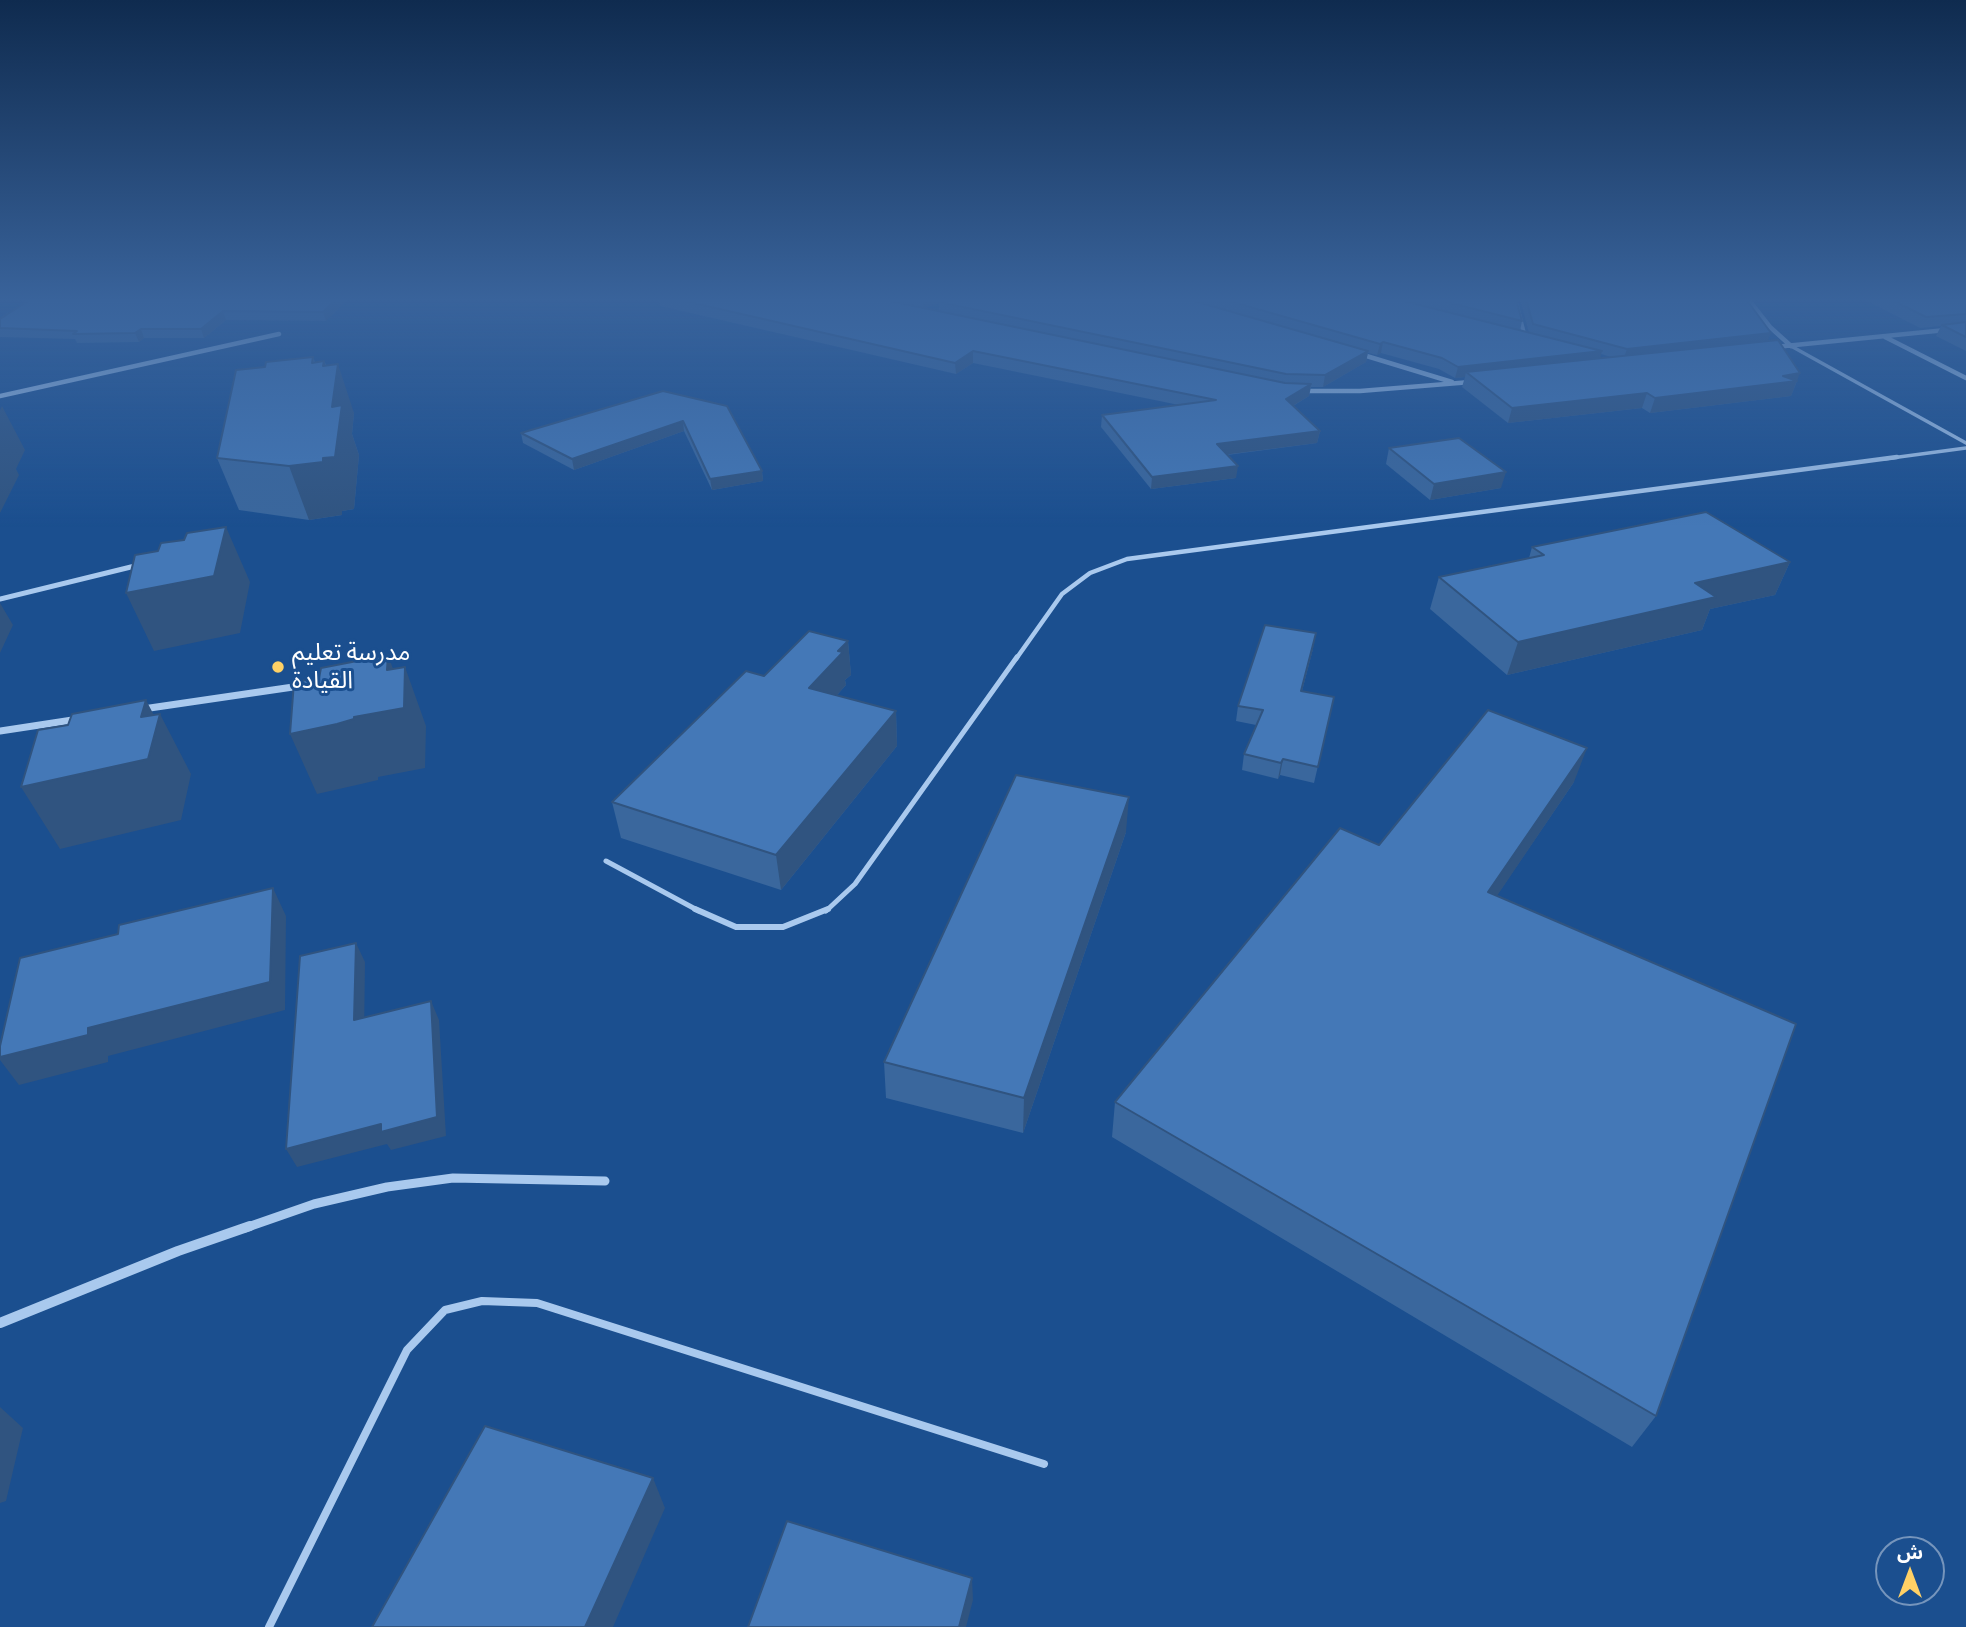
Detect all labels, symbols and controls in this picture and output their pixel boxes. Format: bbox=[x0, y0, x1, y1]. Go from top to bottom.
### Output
place label: مدرسة تعليم القيادة bbox=[292, 639, 410, 695]
marker: مدرسة تعليم القيادة bbox=[270, 659, 286, 675]
north arrow bbox=[1875, 1536, 1945, 1606]
text: ش bbox=[1897, 1540, 1923, 1564]

